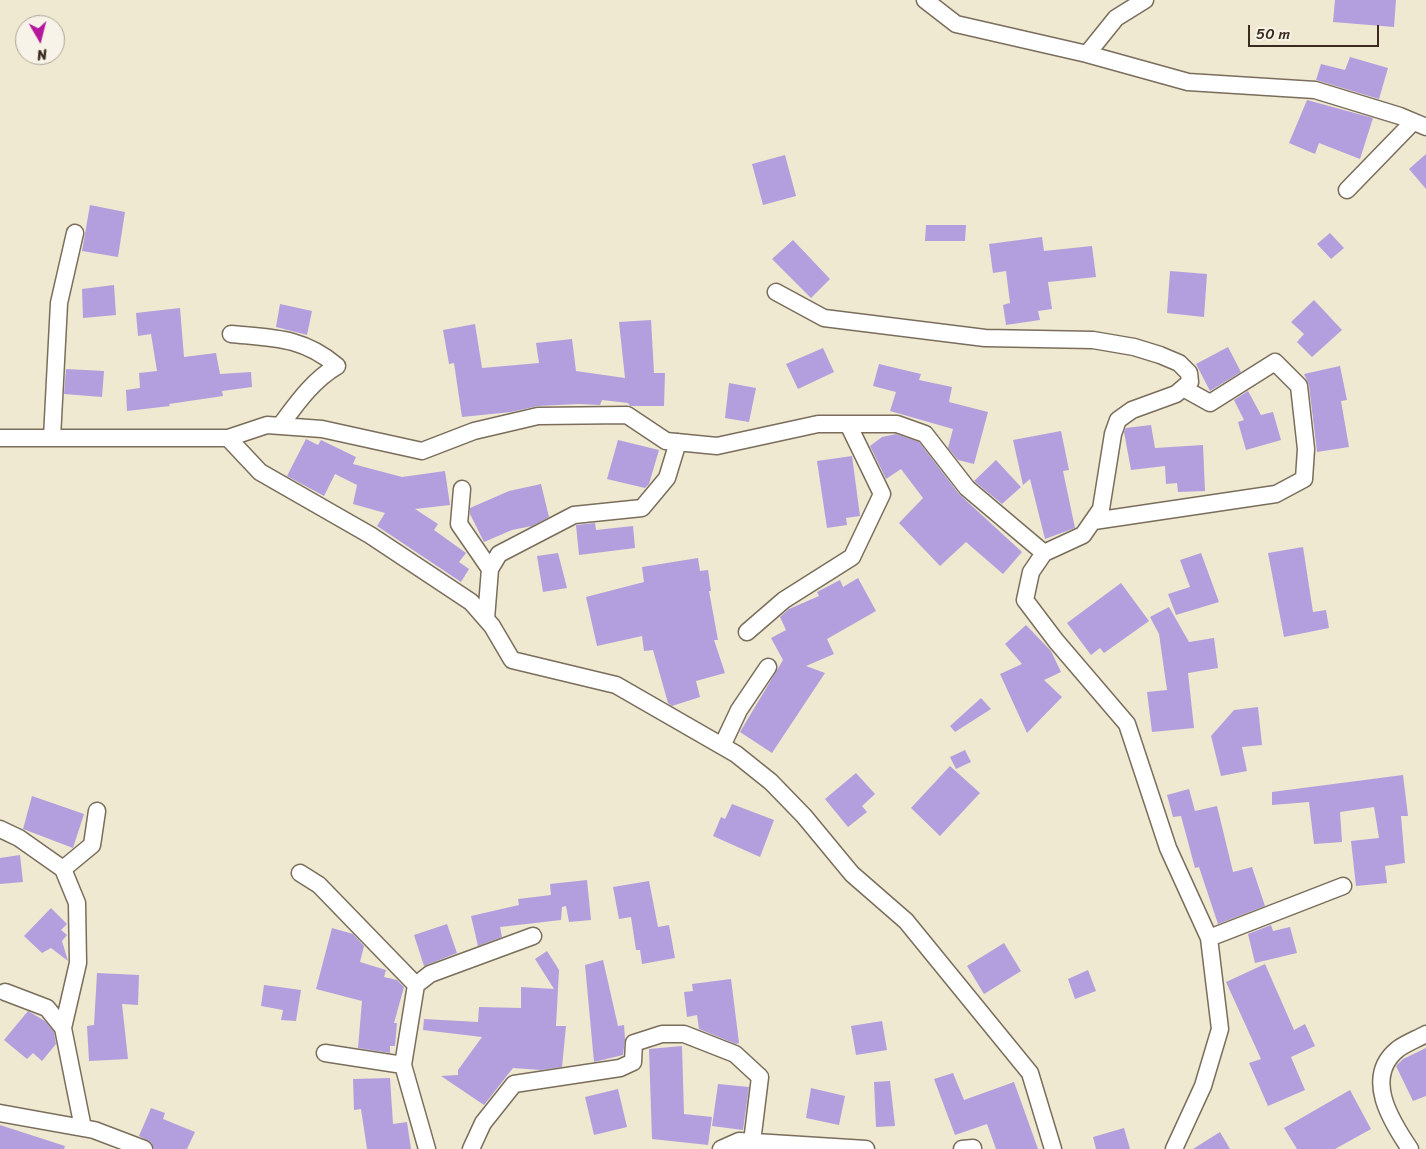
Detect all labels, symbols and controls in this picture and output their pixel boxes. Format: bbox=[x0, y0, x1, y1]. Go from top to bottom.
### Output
north arrow bbox=[15, 15, 65, 65]
scale bar bbox=[1251, 15, 1382, 47]
text: 50 m bbox=[1256, 21, 1290, 47]
text: N bbox=[35, 41, 49, 67]

